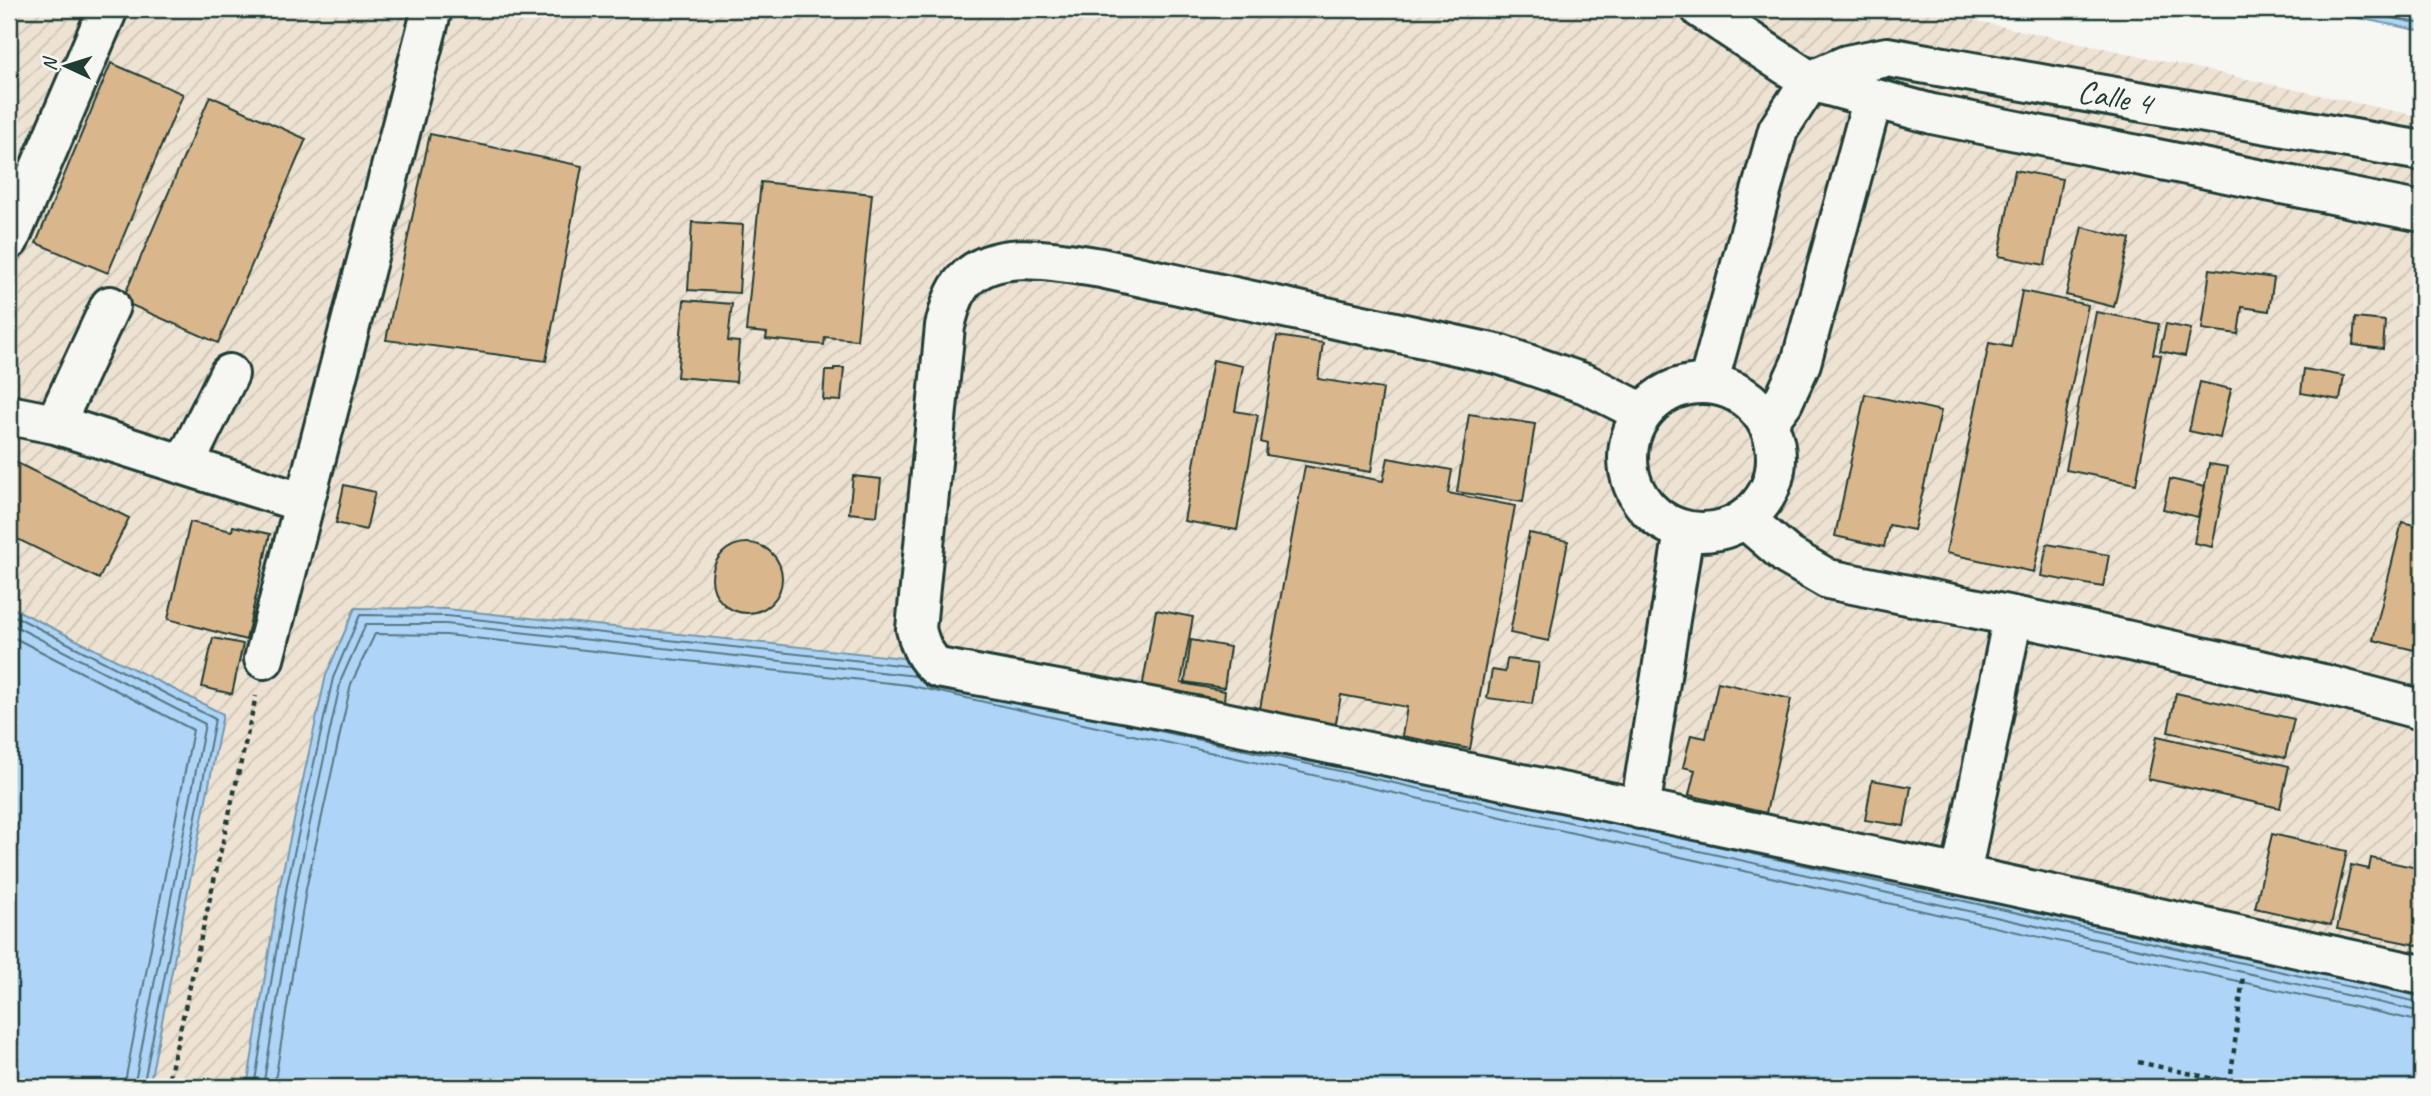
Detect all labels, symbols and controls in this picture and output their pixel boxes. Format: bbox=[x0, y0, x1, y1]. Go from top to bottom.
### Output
north arrow bbox=[32, 32, 102, 102]
text: N bbox=[38, 55, 63, 72]
street label: Calle 4 bbox=[2075, 70, 2159, 125]

